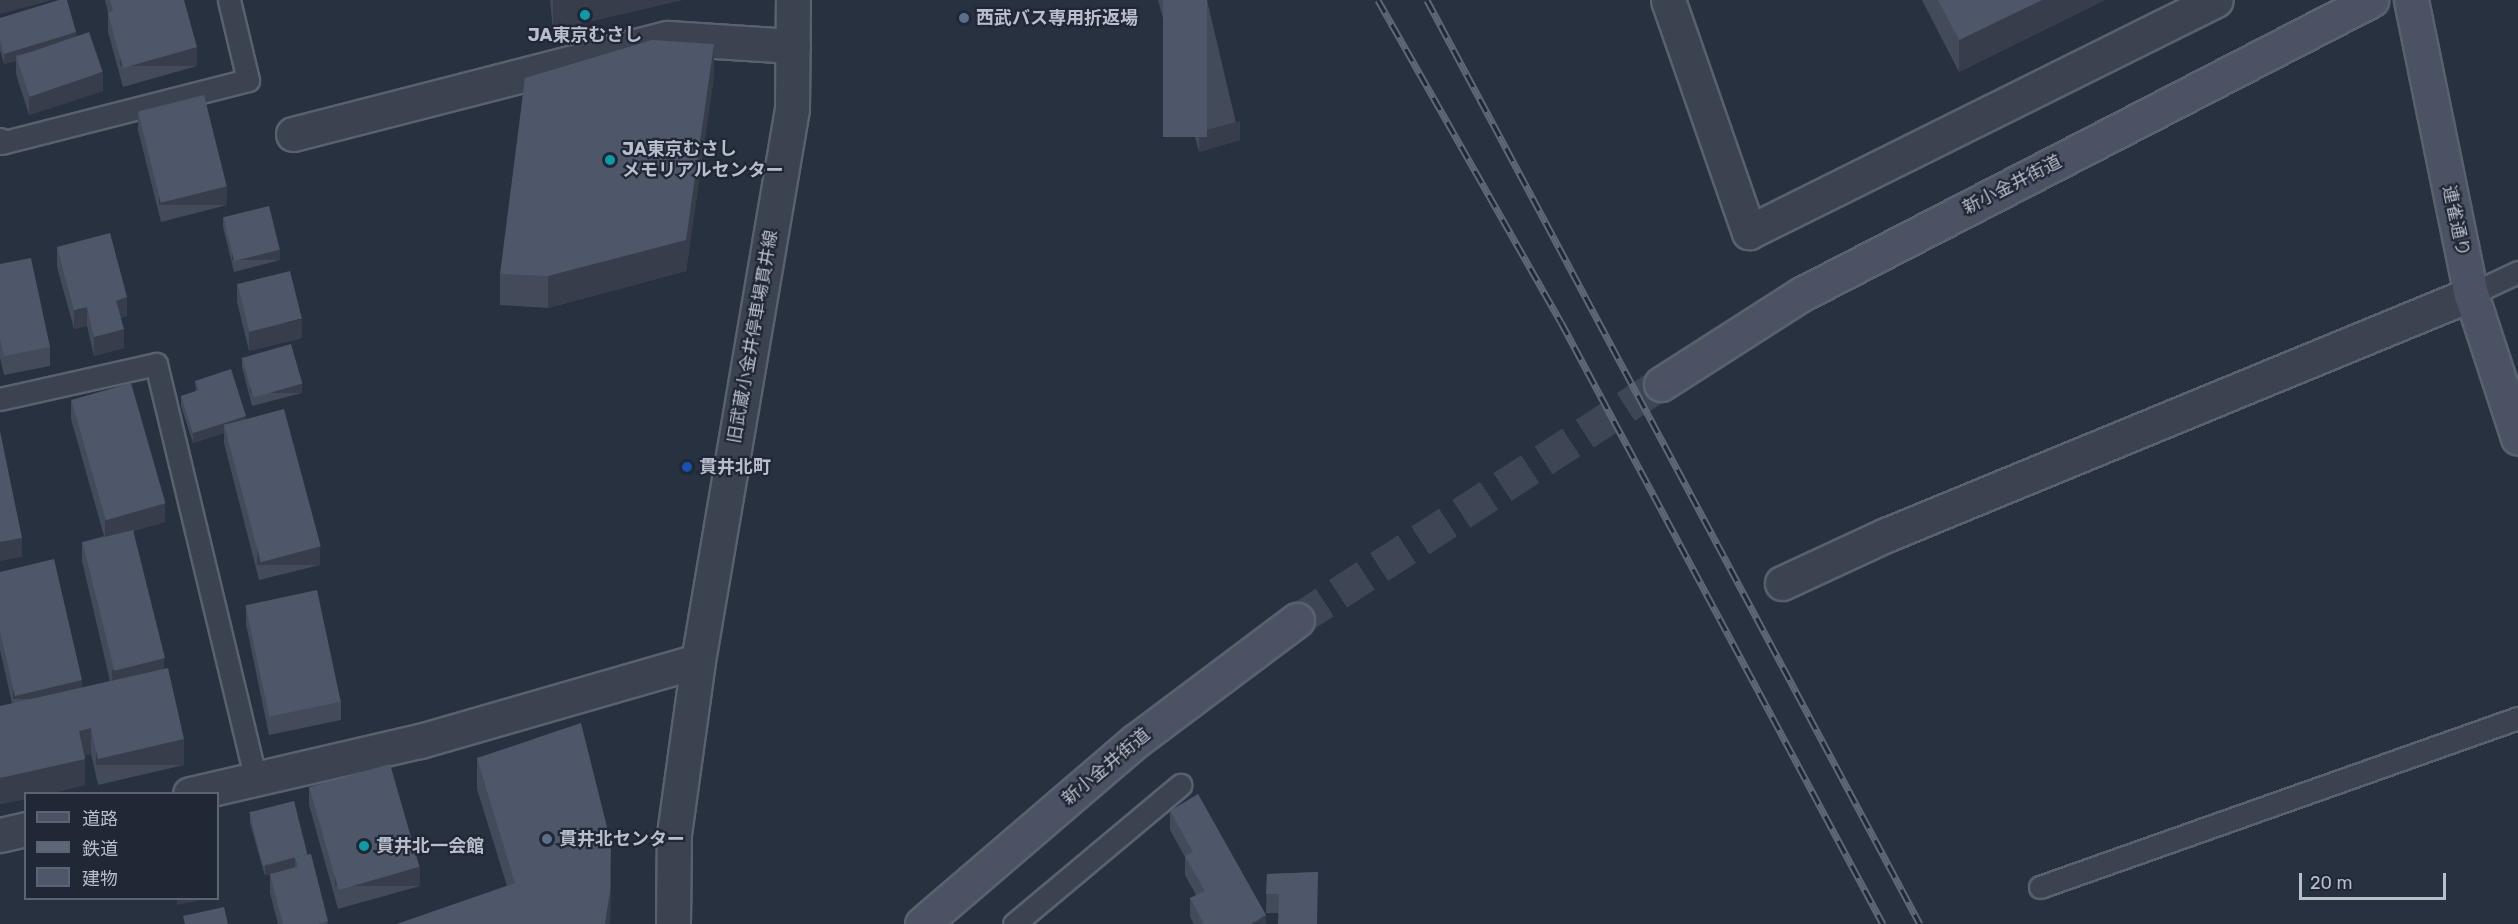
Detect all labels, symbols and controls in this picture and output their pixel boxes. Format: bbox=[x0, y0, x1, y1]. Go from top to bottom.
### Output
place label: 西武バス専用折返場 bbox=[976, 7, 1138, 29]
marker: JA東京むさし bbox=[578, 8, 592, 22]
marker: 西武バス専用折返場 bbox=[957, 11, 971, 25]
place label: JA東京むさし bbox=[528, 24, 642, 46]
place label: JA東京むさし メモリアルセンター bbox=[622, 139, 784, 182]
street label: 新小金井街道 bbox=[1959, 151, 2065, 219]
marker: JA東京むさし メモリアルセンター bbox=[603, 153, 617, 167]
street label: 連雀通り bbox=[2438, 184, 2474, 258]
street label: 旧武蔵小金井停車場貫井線 bbox=[724, 229, 782, 445]
place label: 貫井北町 bbox=[699, 456, 771, 478]
marker: 貫井北町 bbox=[680, 460, 694, 474]
street label: 新小金井街道 bbox=[1058, 724, 1154, 810]
legend bbox=[24, 792, 219, 900]
text: 道路 bbox=[82, 808, 118, 830]
place label: 貫井北センター bbox=[559, 828, 685, 850]
marker: 貫井北センター bbox=[540, 832, 554, 846]
place label: 貫井北一会館 bbox=[376, 835, 484, 857]
text: 鉄道 bbox=[82, 838, 118, 860]
marker: 貫井北一会館 bbox=[357, 839, 371, 853]
scale bar bbox=[2302, 861, 2449, 899]
text: 建物 bbox=[82, 868, 118, 890]
text: 20 m bbox=[2310, 872, 2352, 894]

